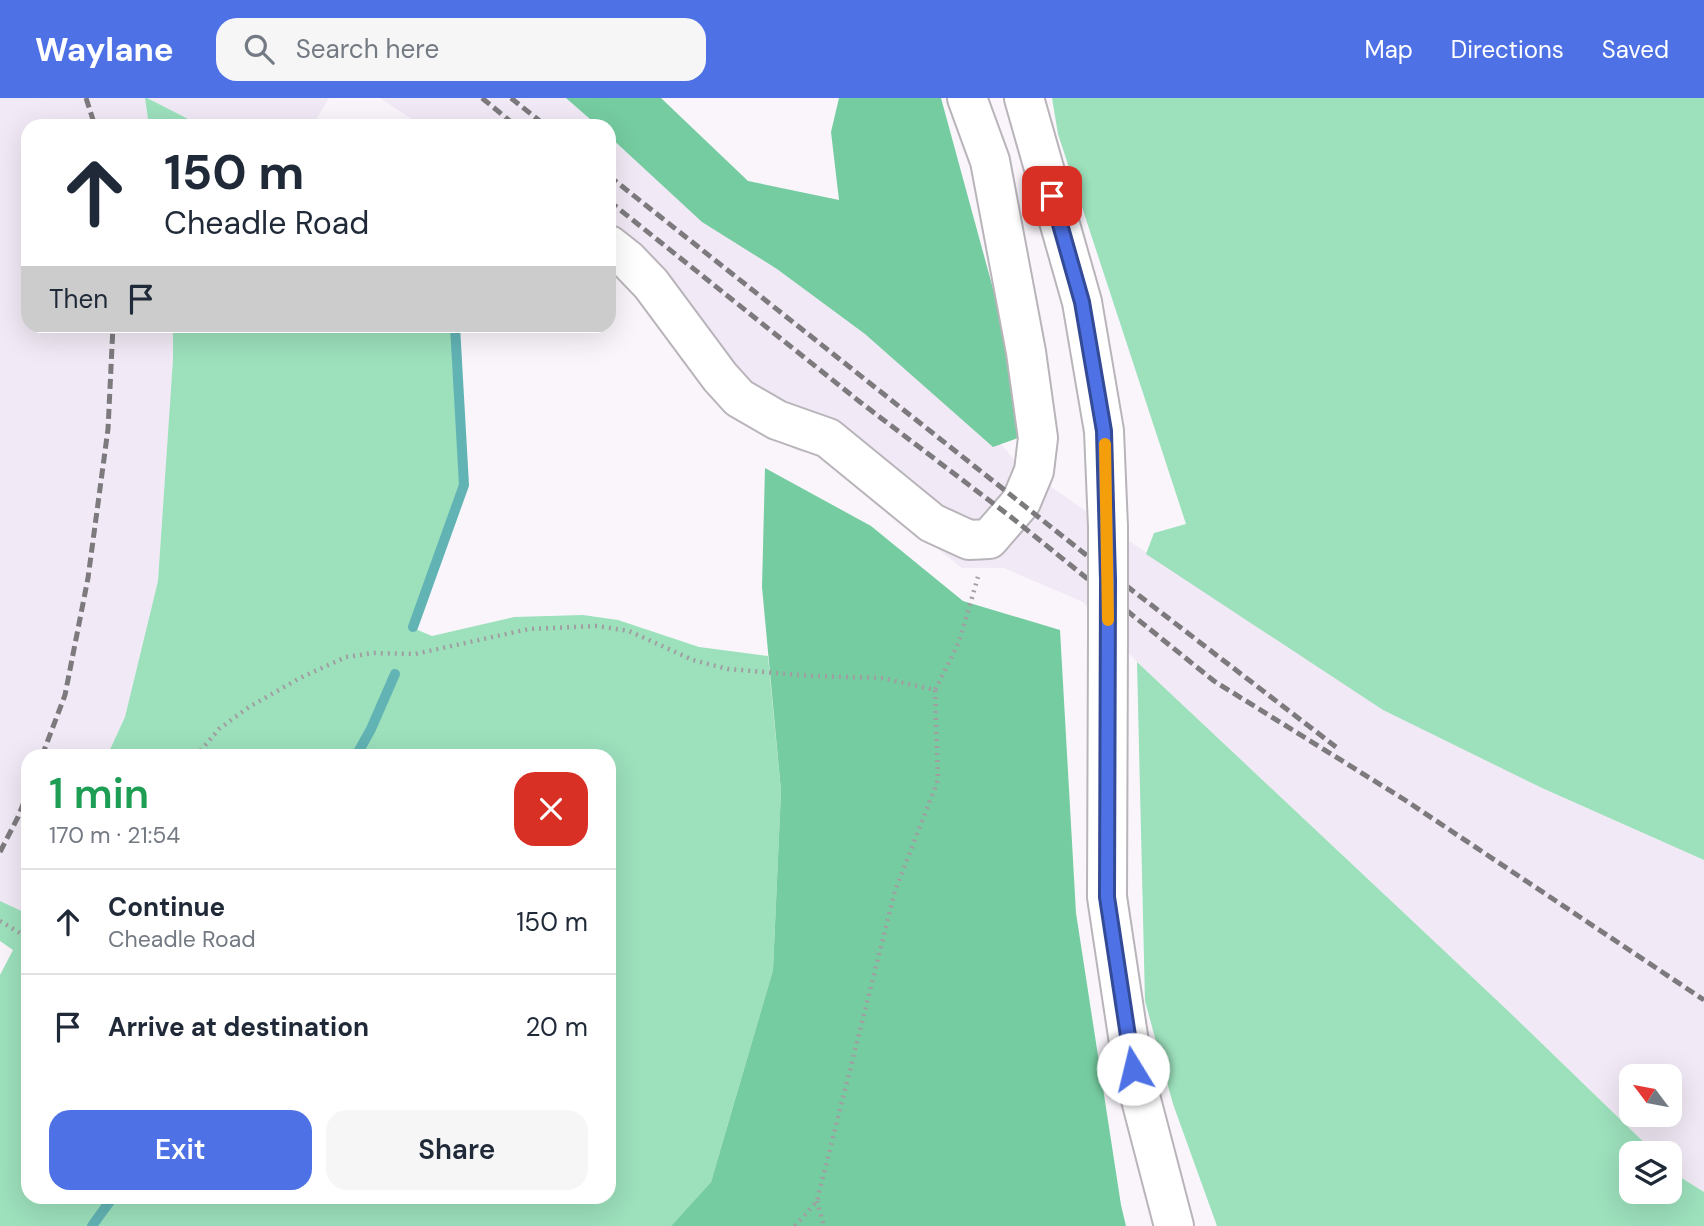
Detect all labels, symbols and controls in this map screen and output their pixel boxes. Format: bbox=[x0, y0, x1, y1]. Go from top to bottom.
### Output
search box bbox=[216, 18, 706, 81]
text: Waylane bbox=[35, 28, 174, 71]
icon: search bbox=[240, 30, 278, 68]
text: Search here bbox=[296, 32, 439, 66]
text: Map bbox=[1365, 34, 1413, 65]
text: Directions bbox=[1451, 34, 1564, 65]
text: Saved bbox=[1602, 34, 1669, 65]
text: 150 m bbox=[164, 140, 304, 204]
icon: ahead bbox=[49, 147, 140, 238]
pin bbox=[1022, 166, 1082, 226]
icon: arrive bbox=[1033, 177, 1071, 215]
text: Cheadle Road bbox=[164, 202, 369, 244]
icon: arrive bbox=[122, 280, 160, 318]
text: Then bbox=[49, 282, 108, 316]
text: 1 min bbox=[49, 766, 149, 821]
button: close bbox=[514, 772, 588, 846]
text: 170 m · 21:54 bbox=[49, 820, 180, 850]
text: Continue bbox=[108, 890, 225, 924]
icon: ahead bbox=[49, 903, 87, 941]
text: 150 m bbox=[516, 905, 588, 939]
text: Cheadle Road bbox=[108, 924, 256, 954]
icon: arrive bbox=[49, 1008, 87, 1046]
text: Arrive at destination bbox=[108, 1010, 369, 1044]
text: 20 m bbox=[525, 1010, 588, 1044]
position arrow bbox=[1096, 1032, 1170, 1106]
north arrow bbox=[1619, 1064, 1682, 1127]
map controls bbox=[1619, 1064, 1682, 1204]
button: Exit bbox=[49, 1110, 312, 1190]
button: Share bbox=[326, 1110, 588, 1190]
button: layers bbox=[1619, 1141, 1682, 1204]

